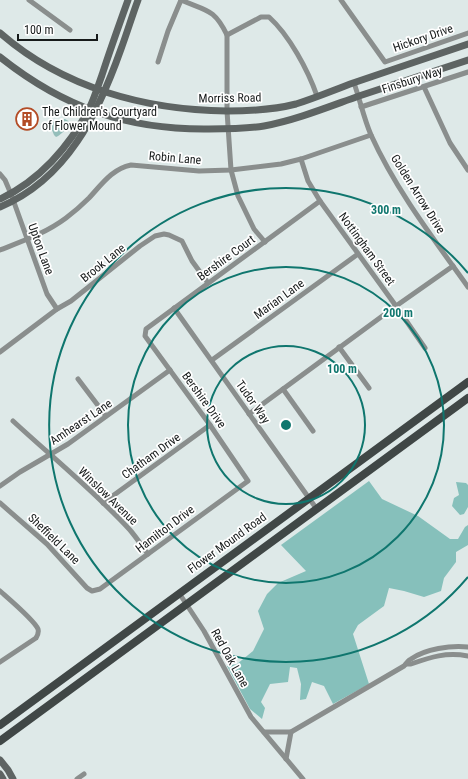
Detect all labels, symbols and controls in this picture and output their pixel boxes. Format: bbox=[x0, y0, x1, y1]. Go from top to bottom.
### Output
scale bar bbox=[18, 16, 97, 42]
street label: Hickory Drive bbox=[391, 21, 455, 55]
text: 100 m bbox=[24, 23, 54, 37]
street label: Finsbury Way bbox=[380, 64, 444, 96]
street label: Morriss Road bbox=[198, 90, 262, 106]
place label: The Children's Courtyard of Flower Mound bbox=[42, 105, 157, 133]
building icon: The Children's Courtyard of Flower Mound bbox=[14, 106, 40, 132]
street label: Robin Lane bbox=[148, 149, 202, 167]
street label: Golden Arrow Drive bbox=[388, 152, 448, 236]
text: 300 m bbox=[371, 203, 401, 217]
street label: Nottingham Street bbox=[336, 210, 398, 288]
street label: Upton Lane bbox=[25, 221, 57, 277]
street label: Bershire Court bbox=[194, 232, 258, 284]
street label: Brook Lane bbox=[78, 241, 128, 285]
street label: Marian Lane bbox=[251, 276, 307, 322]
text: 200 m bbox=[383, 306, 413, 320]
text: 100 m bbox=[327, 362, 357, 376]
street label: Bershire Drive bbox=[179, 369, 229, 431]
street label: Tudor Way bbox=[233, 378, 273, 426]
street label: Amhearst Lane bbox=[47, 396, 115, 448]
centre of rings bbox=[279, 418, 293, 432]
street label: Chatham Drive bbox=[119, 430, 183, 482]
street label: Winslow Avenue bbox=[75, 464, 141, 528]
street label: Hamilton Drive bbox=[133, 502, 197, 556]
street label: Flower Mound Road bbox=[185, 510, 269, 576]
street label: Sheffield Lane bbox=[25, 511, 83, 567]
street label: Red Oak Lane bbox=[208, 626, 252, 690]

